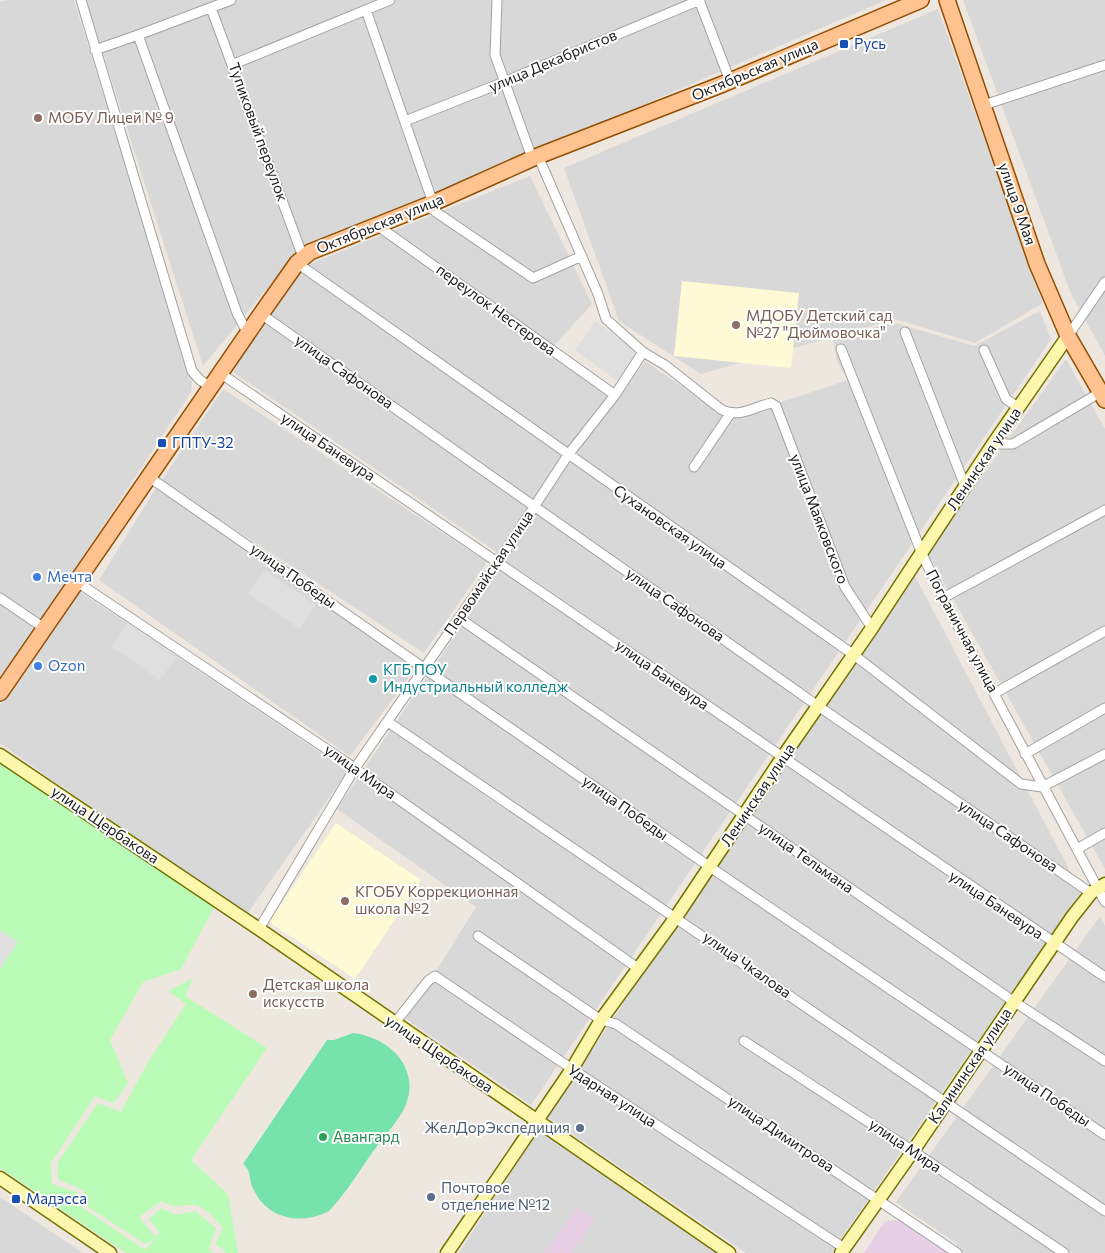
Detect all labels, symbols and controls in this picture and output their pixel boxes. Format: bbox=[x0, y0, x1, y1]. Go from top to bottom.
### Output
street label: улица Декабристов bbox=[486, 25, 619, 95]
street label: Октябрьская улица bbox=[689, 34, 821, 104]
place label: Русь bbox=[854, 34, 886, 52]
marker: Русь bbox=[838, 38, 850, 50]
street label: Тупиковый переулок bbox=[225, 60, 292, 204]
place label: МОБУ Лицей № 9 bbox=[48, 108, 174, 126]
marker: МОБУ Лицей № 9 bbox=[32, 112, 44, 124]
street label: улица 9 Мая bbox=[995, 160, 1040, 247]
street label: Октябрьская улица bbox=[313, 189, 446, 257]
street label: переулок Нестерова bbox=[433, 260, 560, 359]
place label: МДОБУ Детский сад №27 "Дюймовочка" bbox=[746, 306, 893, 341]
marker: МДОБУ Детский сад №27 "Дюймовочка" bbox=[730, 319, 742, 331]
street label: улица Сафонова bbox=[292, 331, 397, 412]
street label: Ленинская улица bbox=[942, 404, 1024, 513]
street label: улица Баневура bbox=[278, 408, 379, 484]
place label: ГПТУ-32 bbox=[172, 433, 234, 451]
marker: ГПТУ-32 bbox=[156, 437, 168, 449]
street label: улица Маяковского bbox=[787, 451, 853, 586]
street label: Сухановская улица bbox=[611, 480, 731, 572]
street label: Первомайская улица bbox=[440, 507, 537, 638]
street label: улица Победы bbox=[247, 539, 340, 611]
street label: улица Сафонова bbox=[623, 564, 728, 645]
street label: Пограничная улица bbox=[923, 566, 1003, 695]
place label: Мечта bbox=[47, 567, 92, 585]
marker: Мечта bbox=[31, 571, 43, 583]
street label: улица Баневура bbox=[612, 635, 713, 713]
place label: Ozon bbox=[48, 656, 85, 674]
marker: Ozon bbox=[32, 660, 44, 672]
place label: КГБ ПОУ Индустриальный колледж bbox=[383, 660, 568, 695]
marker: КГБ ПОУ Индустриальный колледж bbox=[367, 673, 379, 685]
street label: улица Мира bbox=[321, 740, 400, 802]
street label: Ленинская улица bbox=[716, 740, 798, 849]
street label: улица Победы bbox=[579, 771, 672, 843]
street label: улица Щербакова bbox=[48, 782, 163, 867]
street label: улица Сафонова bbox=[955, 795, 1062, 875]
street label: улица Тельмана bbox=[756, 818, 857, 897]
street label: улица Баневура bbox=[946, 866, 1047, 942]
place label: КГОБУ Коррекционная школа №2 bbox=[355, 882, 518, 917]
marker: КГОБУ Коррекционная школа №2 bbox=[339, 895, 351, 907]
street label: улица Чкалова bbox=[700, 927, 795, 1001]
place label: Детская школа искусств bbox=[263, 975, 369, 1010]
marker: Детская школа искусств bbox=[247, 988, 259, 1000]
street label: Калининская улица bbox=[924, 1004, 1015, 1127]
street label: улица Щербакова bbox=[382, 1011, 497, 1096]
street label: улица Победы bbox=[1001, 1059, 1094, 1130]
street label: Ударная улица bbox=[565, 1060, 660, 1131]
street label: улица Димитрова bbox=[725, 1091, 838, 1175]
street label: улица Мира bbox=[866, 1114, 945, 1176]
place label: ЖелДорЭкспедиция bbox=[425, 1118, 570, 1136]
marker: ЖелДорЭкспедиция bbox=[574, 1122, 586, 1134]
place label: Авангард bbox=[333, 1127, 400, 1145]
marker: Авангард bbox=[317, 1131, 329, 1143]
place label: Почтовое отделение №12 bbox=[441, 1178, 550, 1213]
place label: Мадэсса bbox=[26, 1189, 87, 1207]
marker: Почтовое отделение №12 bbox=[425, 1191, 437, 1203]
marker: Мадэсса bbox=[10, 1193, 22, 1205]

